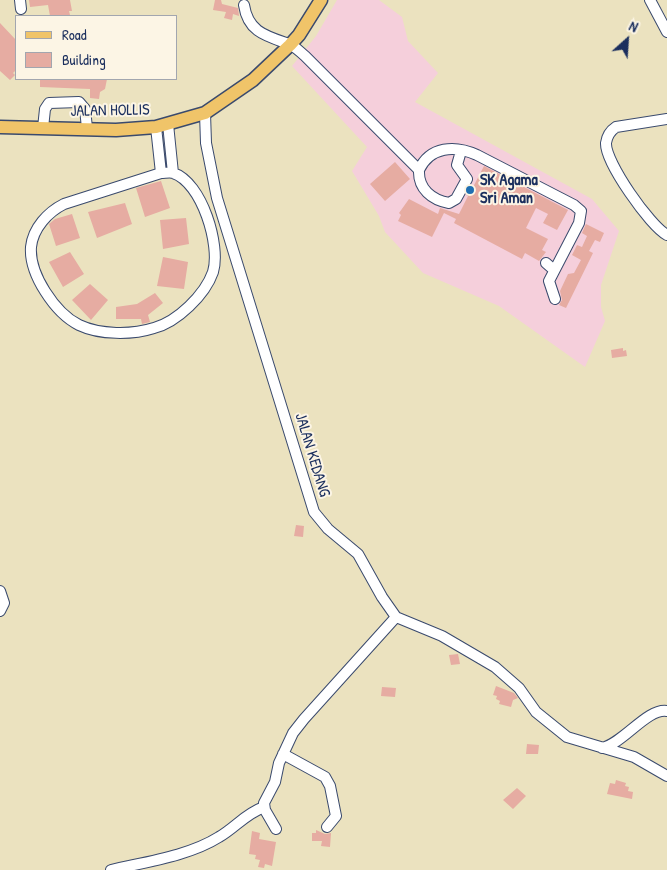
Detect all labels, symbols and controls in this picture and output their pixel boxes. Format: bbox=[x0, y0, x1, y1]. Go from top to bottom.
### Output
legend bbox=[15, 15, 178, 80]
north arrow bbox=[602, 15, 652, 65]
text: N bbox=[626, 16, 641, 36]
text: Road bbox=[62, 24, 87, 45]
text: Building bbox=[62, 49, 106, 70]
street label: JALAN HOLLIS bbox=[70, 101, 150, 121]
place label: SK Agama Sri Aman bbox=[480, 171, 538, 209]
marker: SK Agama Sri Aman bbox=[464, 184, 476, 196]
street label: JALAN KEDANG bbox=[290, 411, 334, 499]

